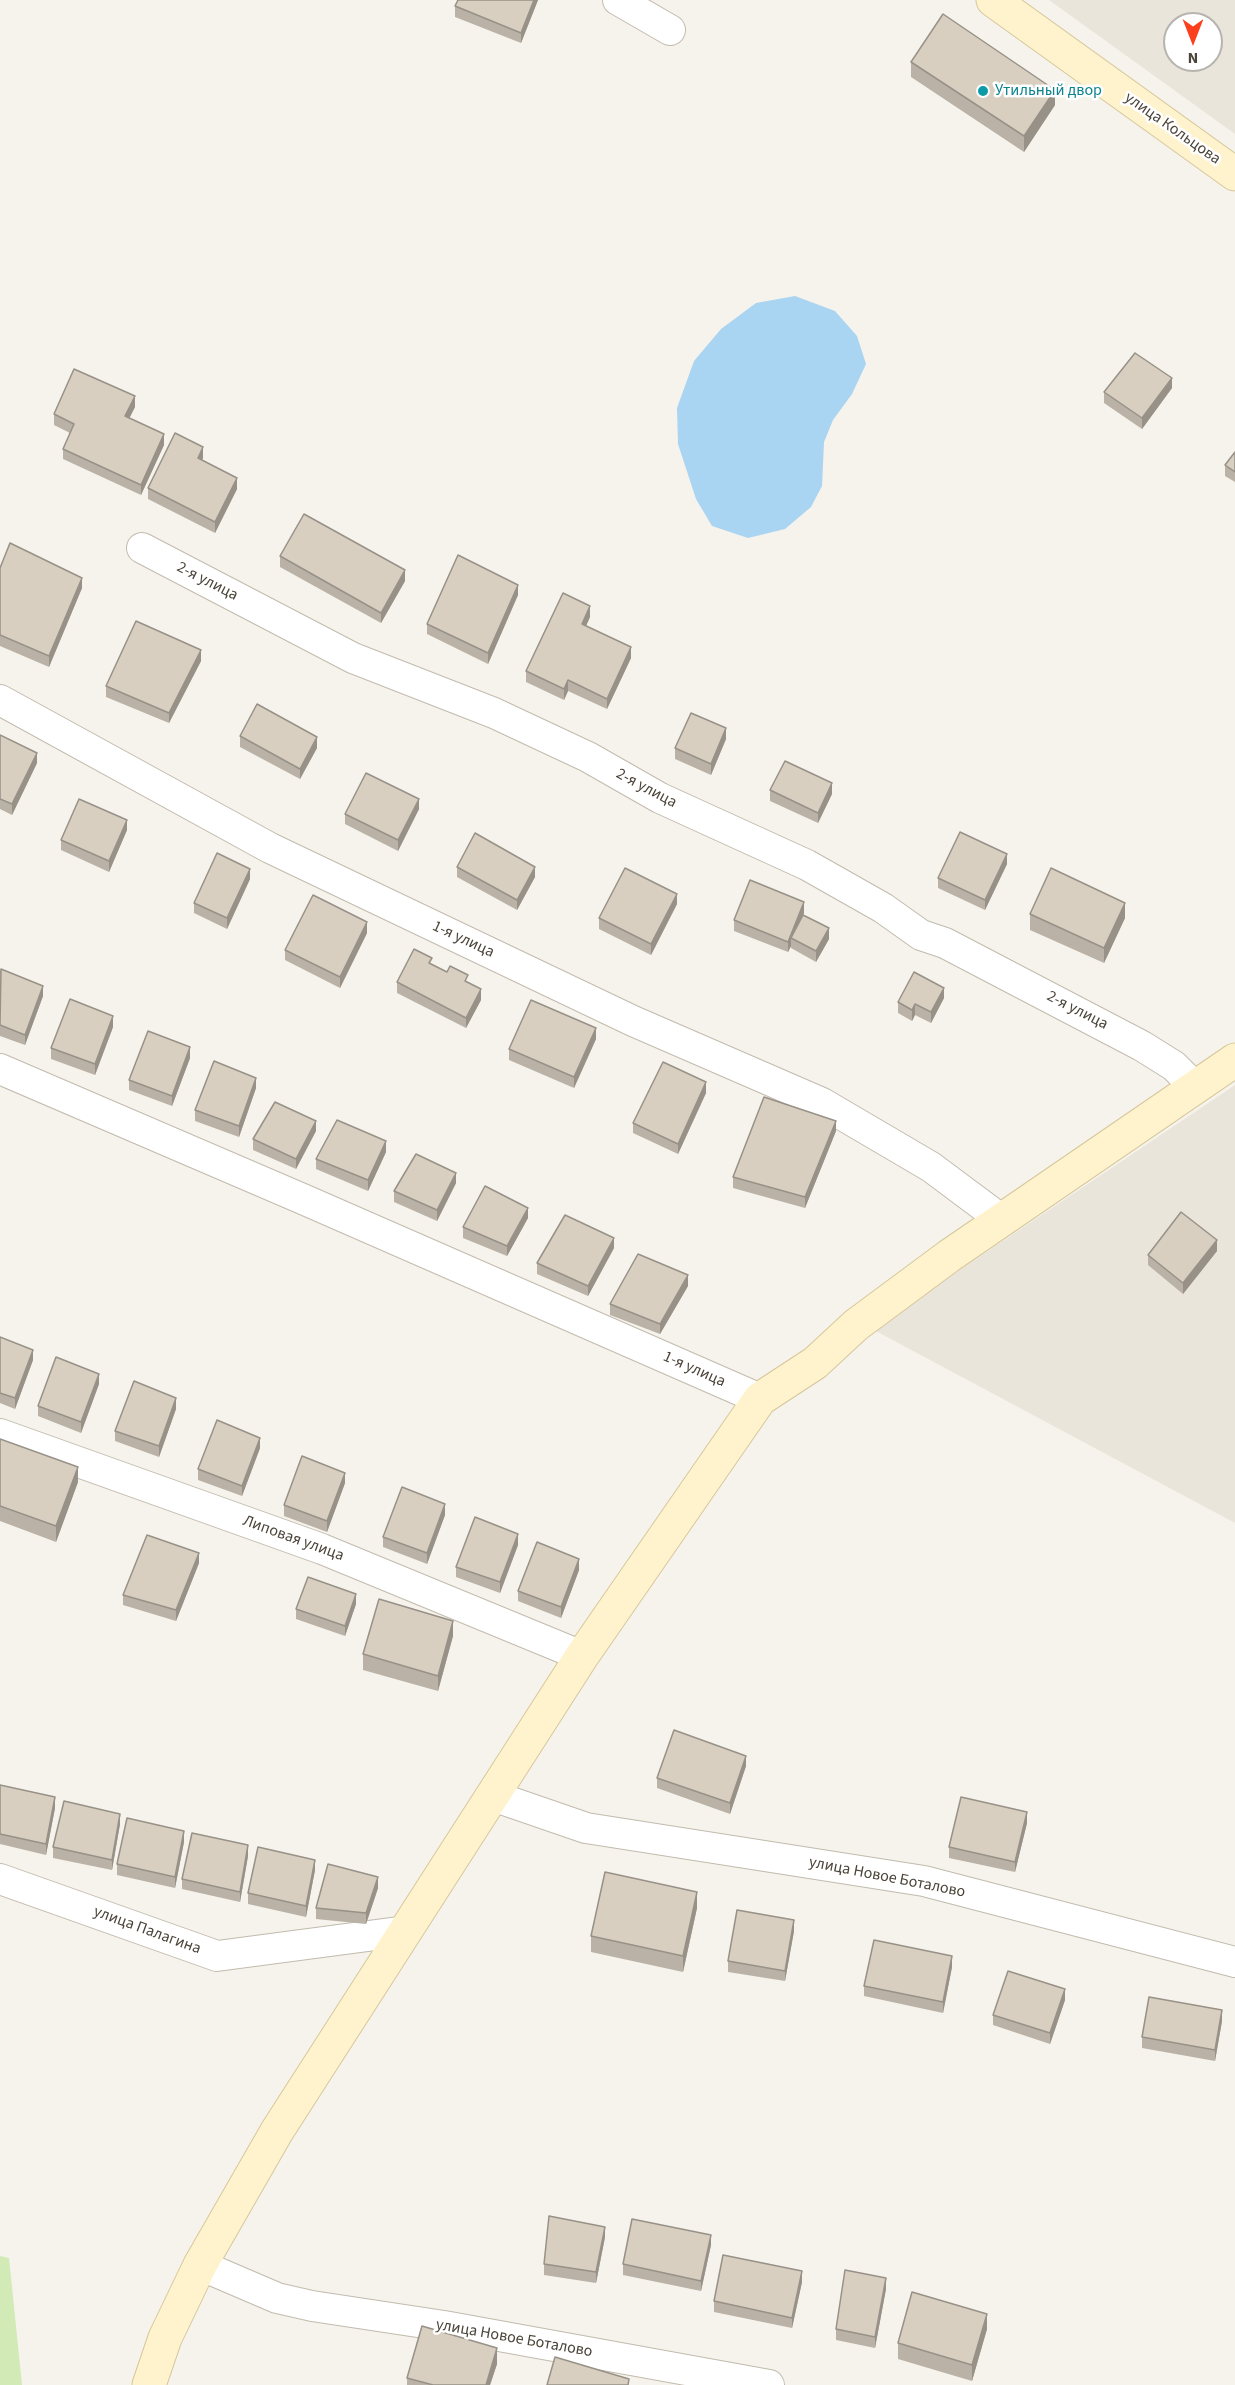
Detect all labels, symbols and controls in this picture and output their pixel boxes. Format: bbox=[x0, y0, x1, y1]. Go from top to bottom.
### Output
north arrow bbox=[1163, 12, 1223, 72]
text: N bbox=[1188, 47, 1198, 69]
place label: Утильный двор bbox=[995, 81, 1102, 101]
marker: Утильный двор bbox=[976, 84, 990, 98]
street label: улица Кольцова bbox=[1120, 89, 1224, 169]
street label: 2-я улица bbox=[173, 558, 241, 606]
street label: 2-я улица bbox=[612, 765, 680, 813]
street label: 1-я улица bbox=[429, 917, 497, 963]
street label: 2-я улица bbox=[1043, 987, 1111, 1035]
street label: 1-я улица bbox=[660, 1348, 728, 1392]
street label: Липовая улица bbox=[240, 1512, 346, 1566]
street label: улица Новое Боталово bbox=[807, 1853, 967, 1903]
street label: улица Палагина bbox=[91, 1903, 203, 1959]
street label: улица Новое Боталово bbox=[434, 2316, 594, 2362]

